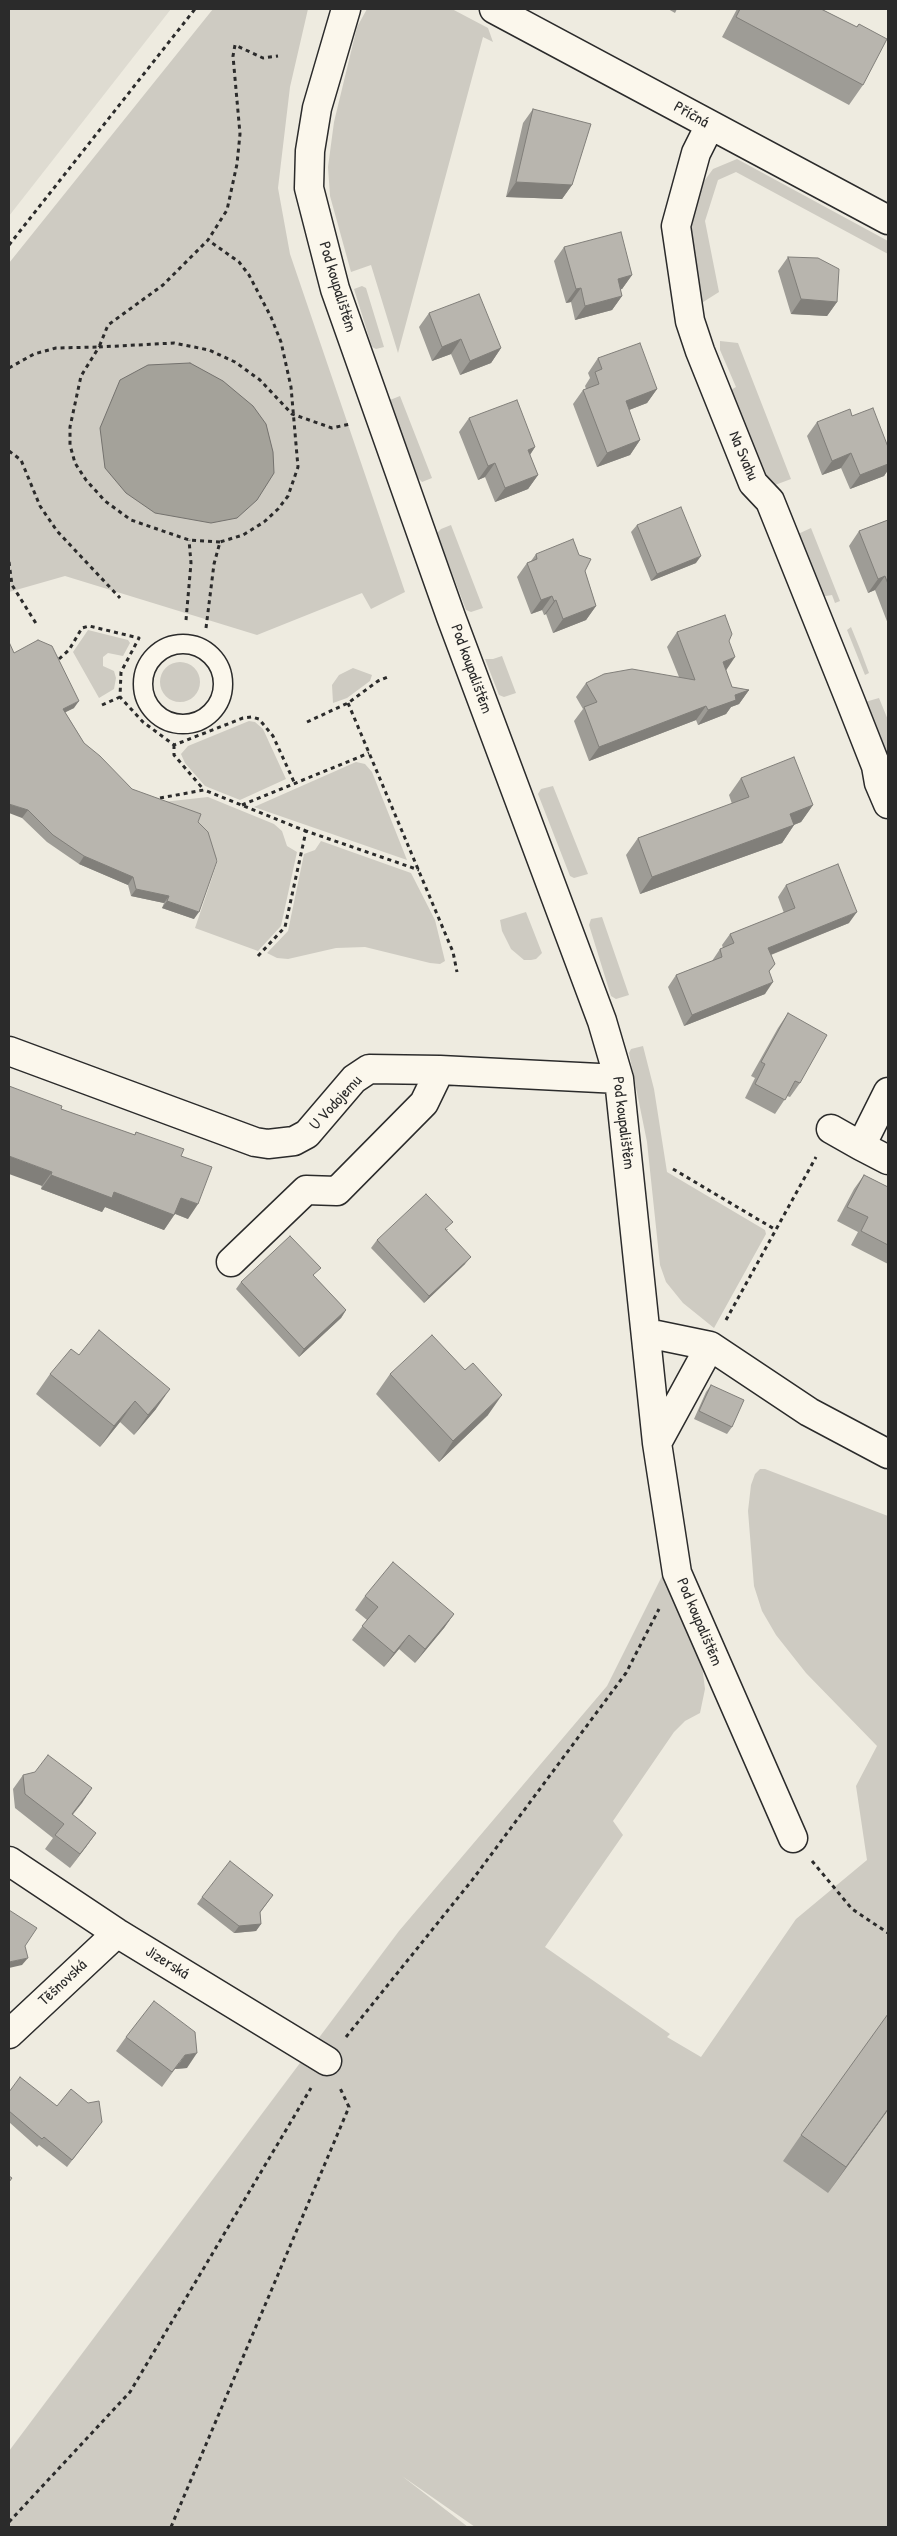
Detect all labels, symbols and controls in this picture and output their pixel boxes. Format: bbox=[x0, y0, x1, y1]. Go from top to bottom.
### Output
street label: Příčná bbox=[670, 98, 712, 132]
street label: Pod koupalištěm bbox=[314, 240, 360, 334]
street label: Na Svahu bbox=[724, 428, 762, 484]
street label: Pod koupalištěm bbox=[446, 622, 496, 716]
street label: U Vodojemu bbox=[306, 1072, 366, 1134]
street label: Pod koupalištěm bbox=[608, 1075, 638, 1171]
street label: Pod koupalištěm bbox=[672, 1575, 726, 1669]
street label: Jizerská bbox=[142, 1942, 192, 1984]
street label: Těšnovská bbox=[35, 1956, 91, 2010]

